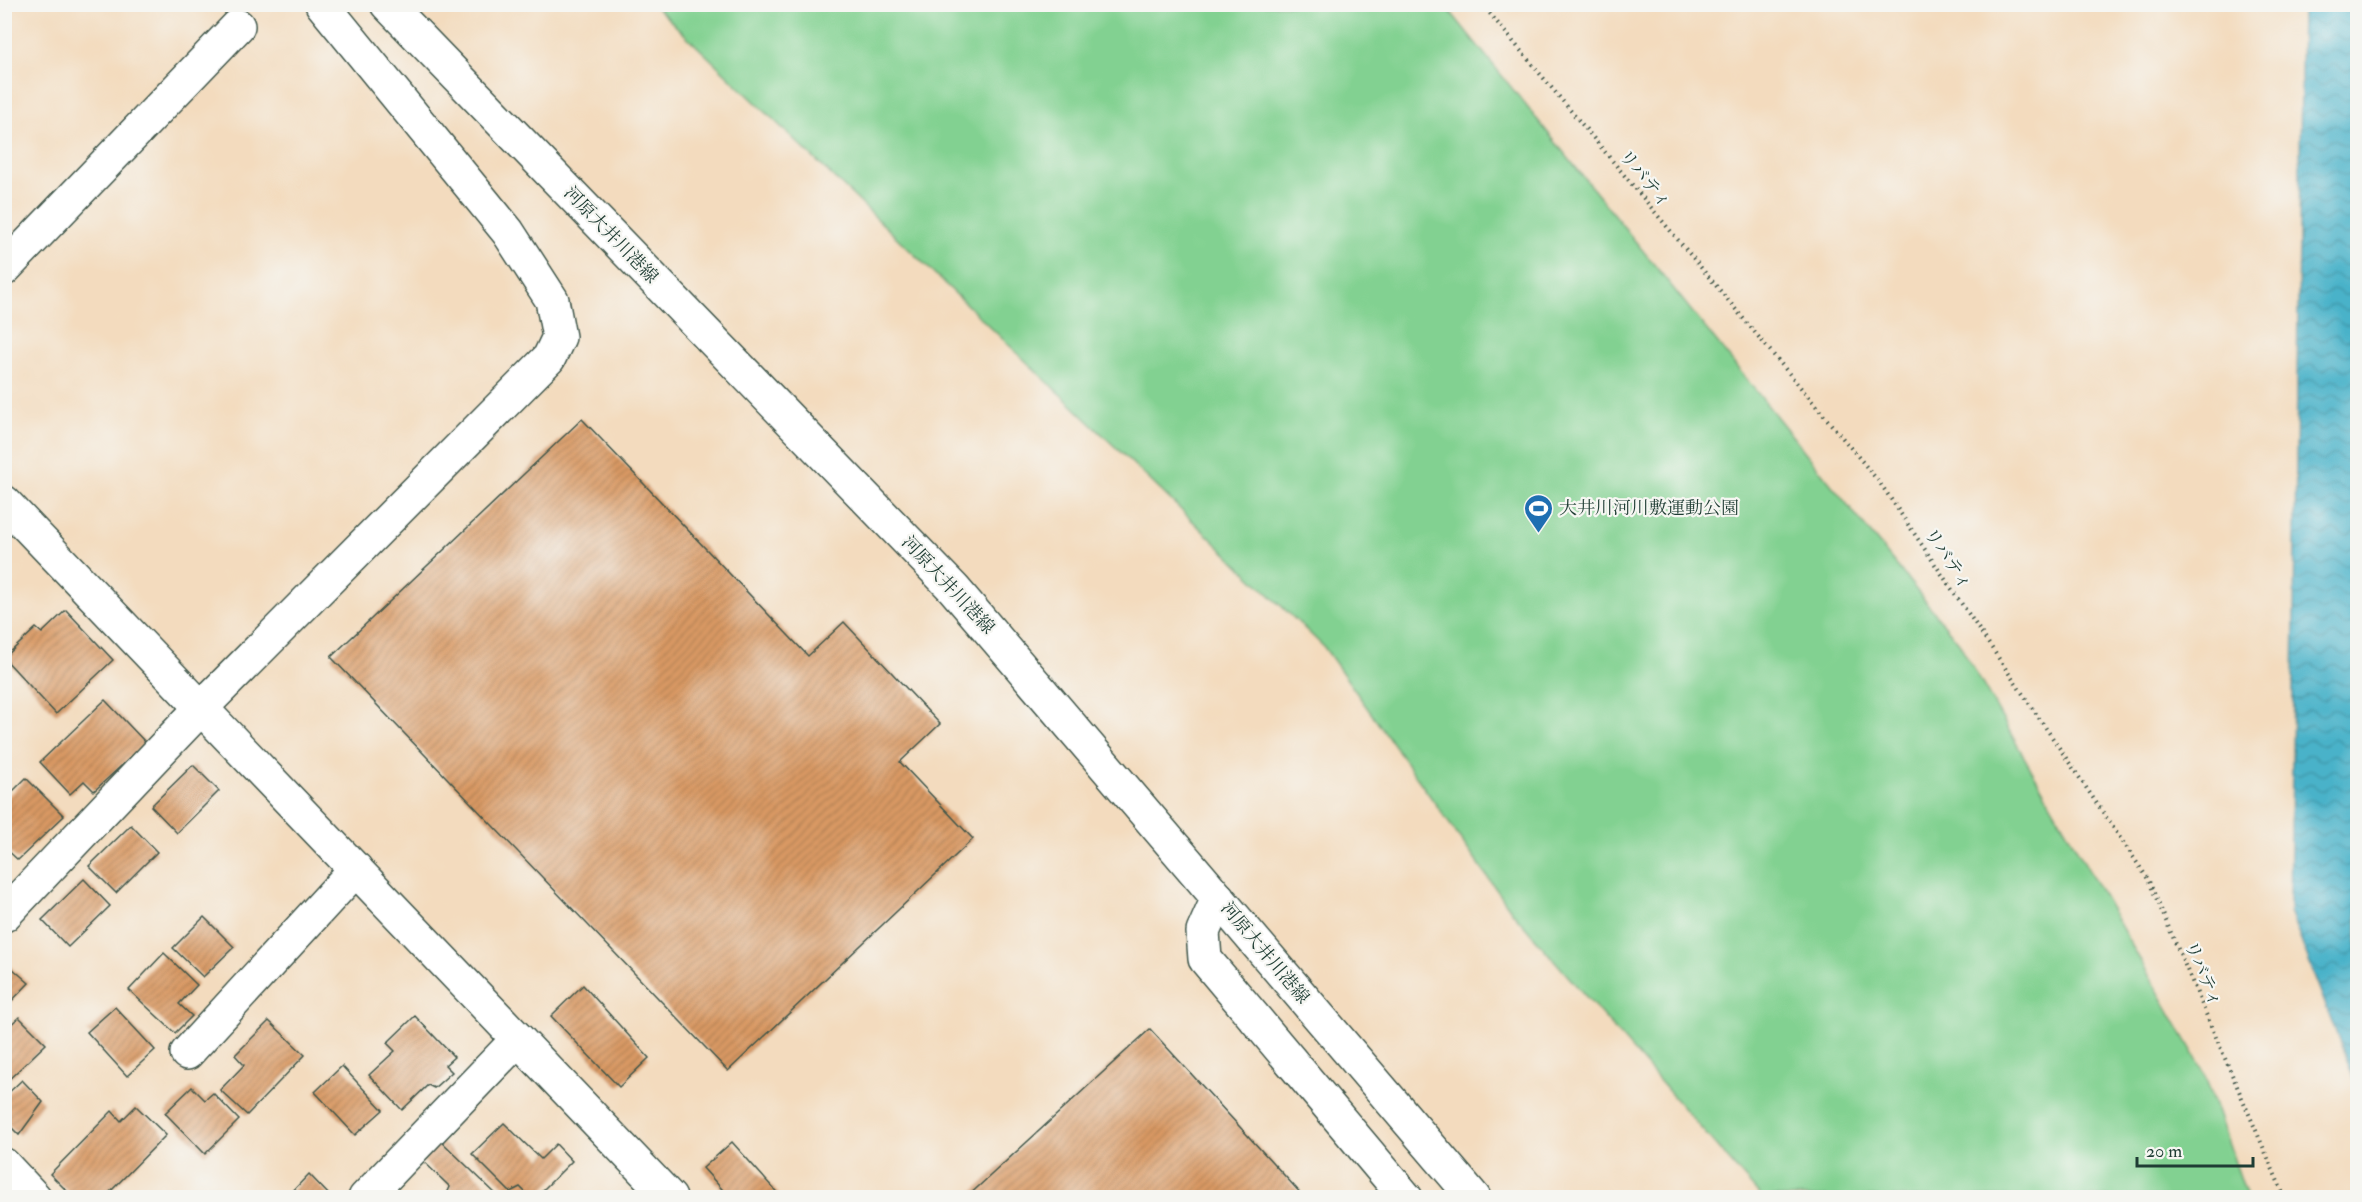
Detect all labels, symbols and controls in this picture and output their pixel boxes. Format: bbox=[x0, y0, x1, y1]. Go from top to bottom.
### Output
street label: リバティ bbox=[1614, 145, 1676, 213]
street label: 河原大井川港線 bbox=[559, 182, 663, 288]
sports icon: 大井川河川敷運動公園 bbox=[1522, 492, 1554, 534]
place label: 大井川河川敷運動公園 bbox=[1559, 497, 1739, 520]
street label: リバティ bbox=[1919, 524, 1977, 594]
street label: 河原大井川港線 bbox=[897, 531, 999, 639]
street label: 河原大井川港線 bbox=[1216, 897, 1314, 1009]
street label: リバティ bbox=[2179, 937, 2227, 1011]
scale bar bbox=[2137, 1130, 2252, 1168]
text: 20 m bbox=[2146, 1140, 2182, 1163]

